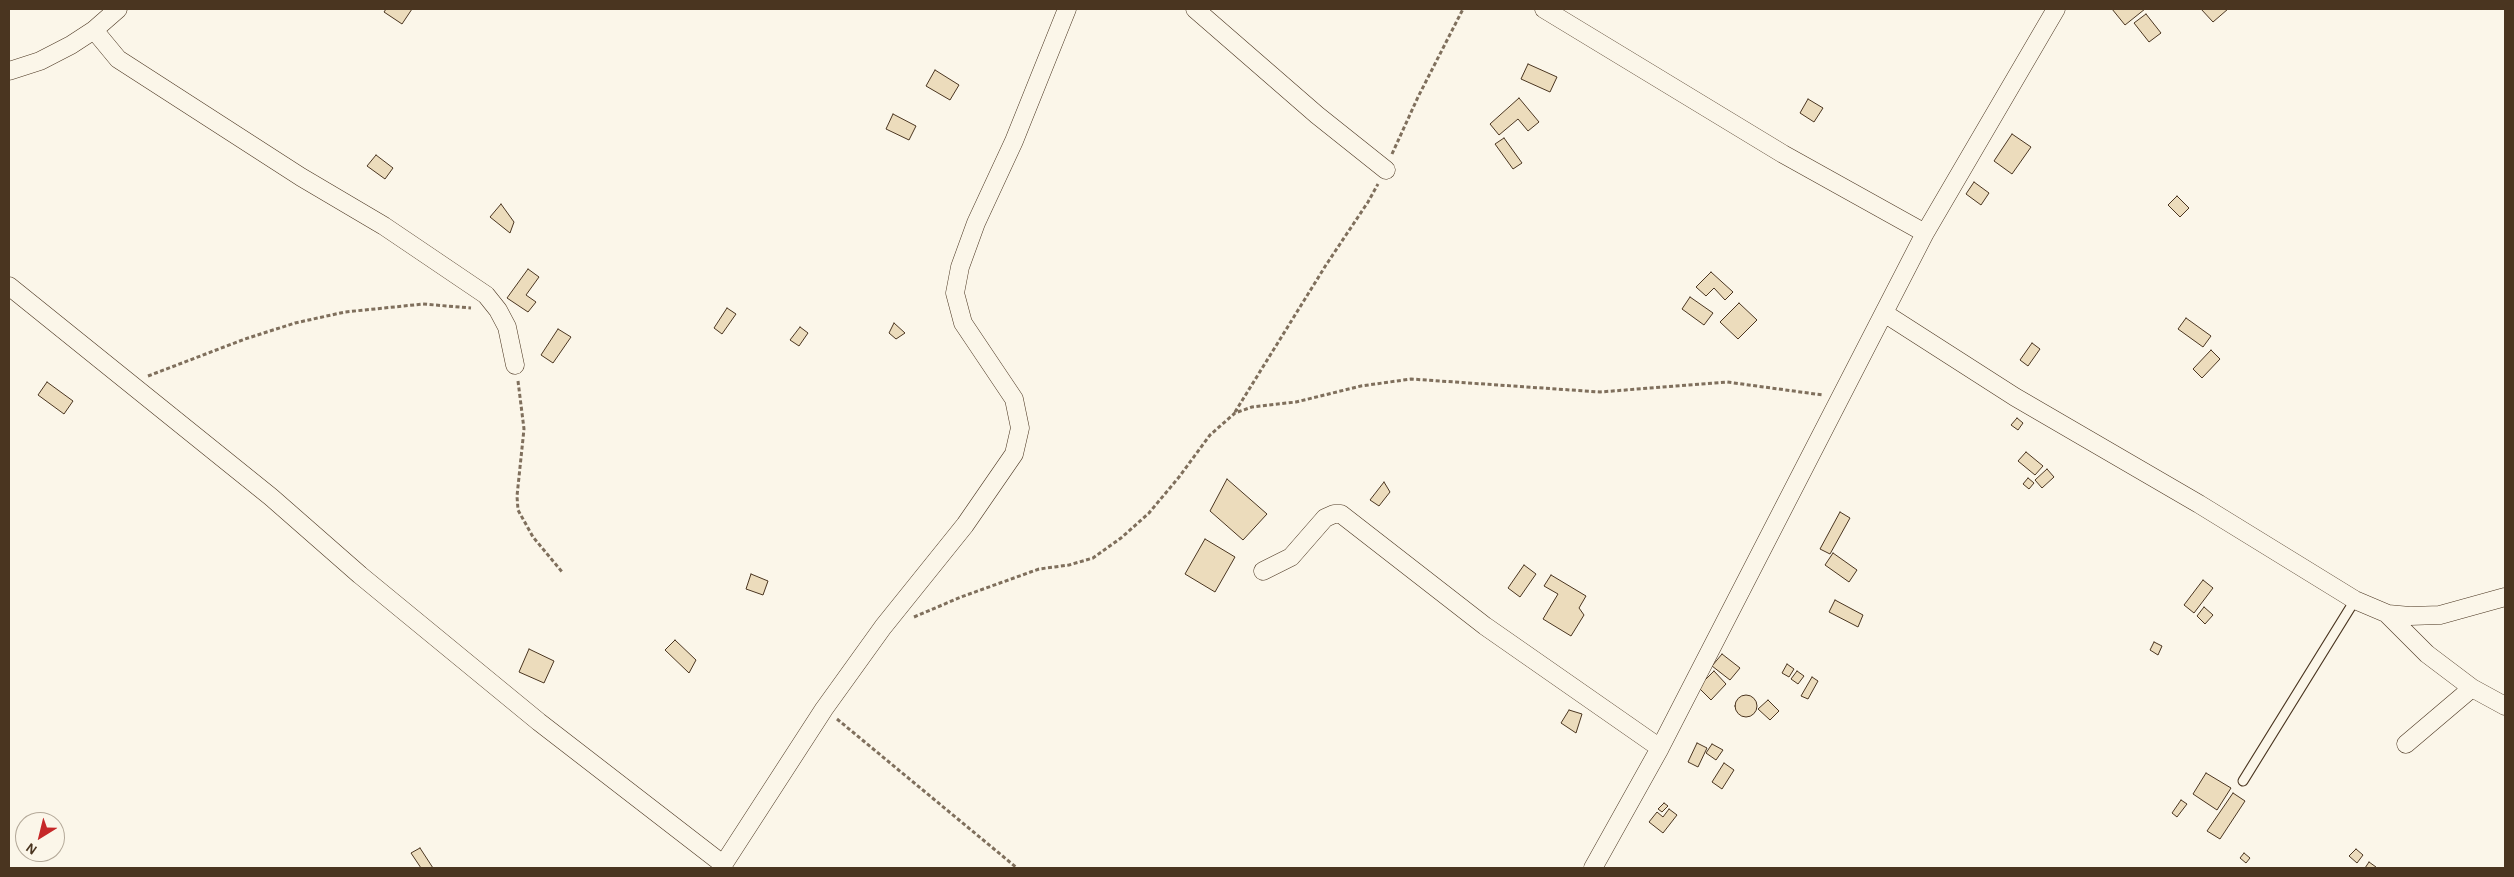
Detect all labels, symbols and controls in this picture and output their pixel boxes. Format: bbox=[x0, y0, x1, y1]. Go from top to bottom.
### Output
north arrow bbox=[15, 812, 65, 862]
text: N bbox=[24, 840, 40, 857]

